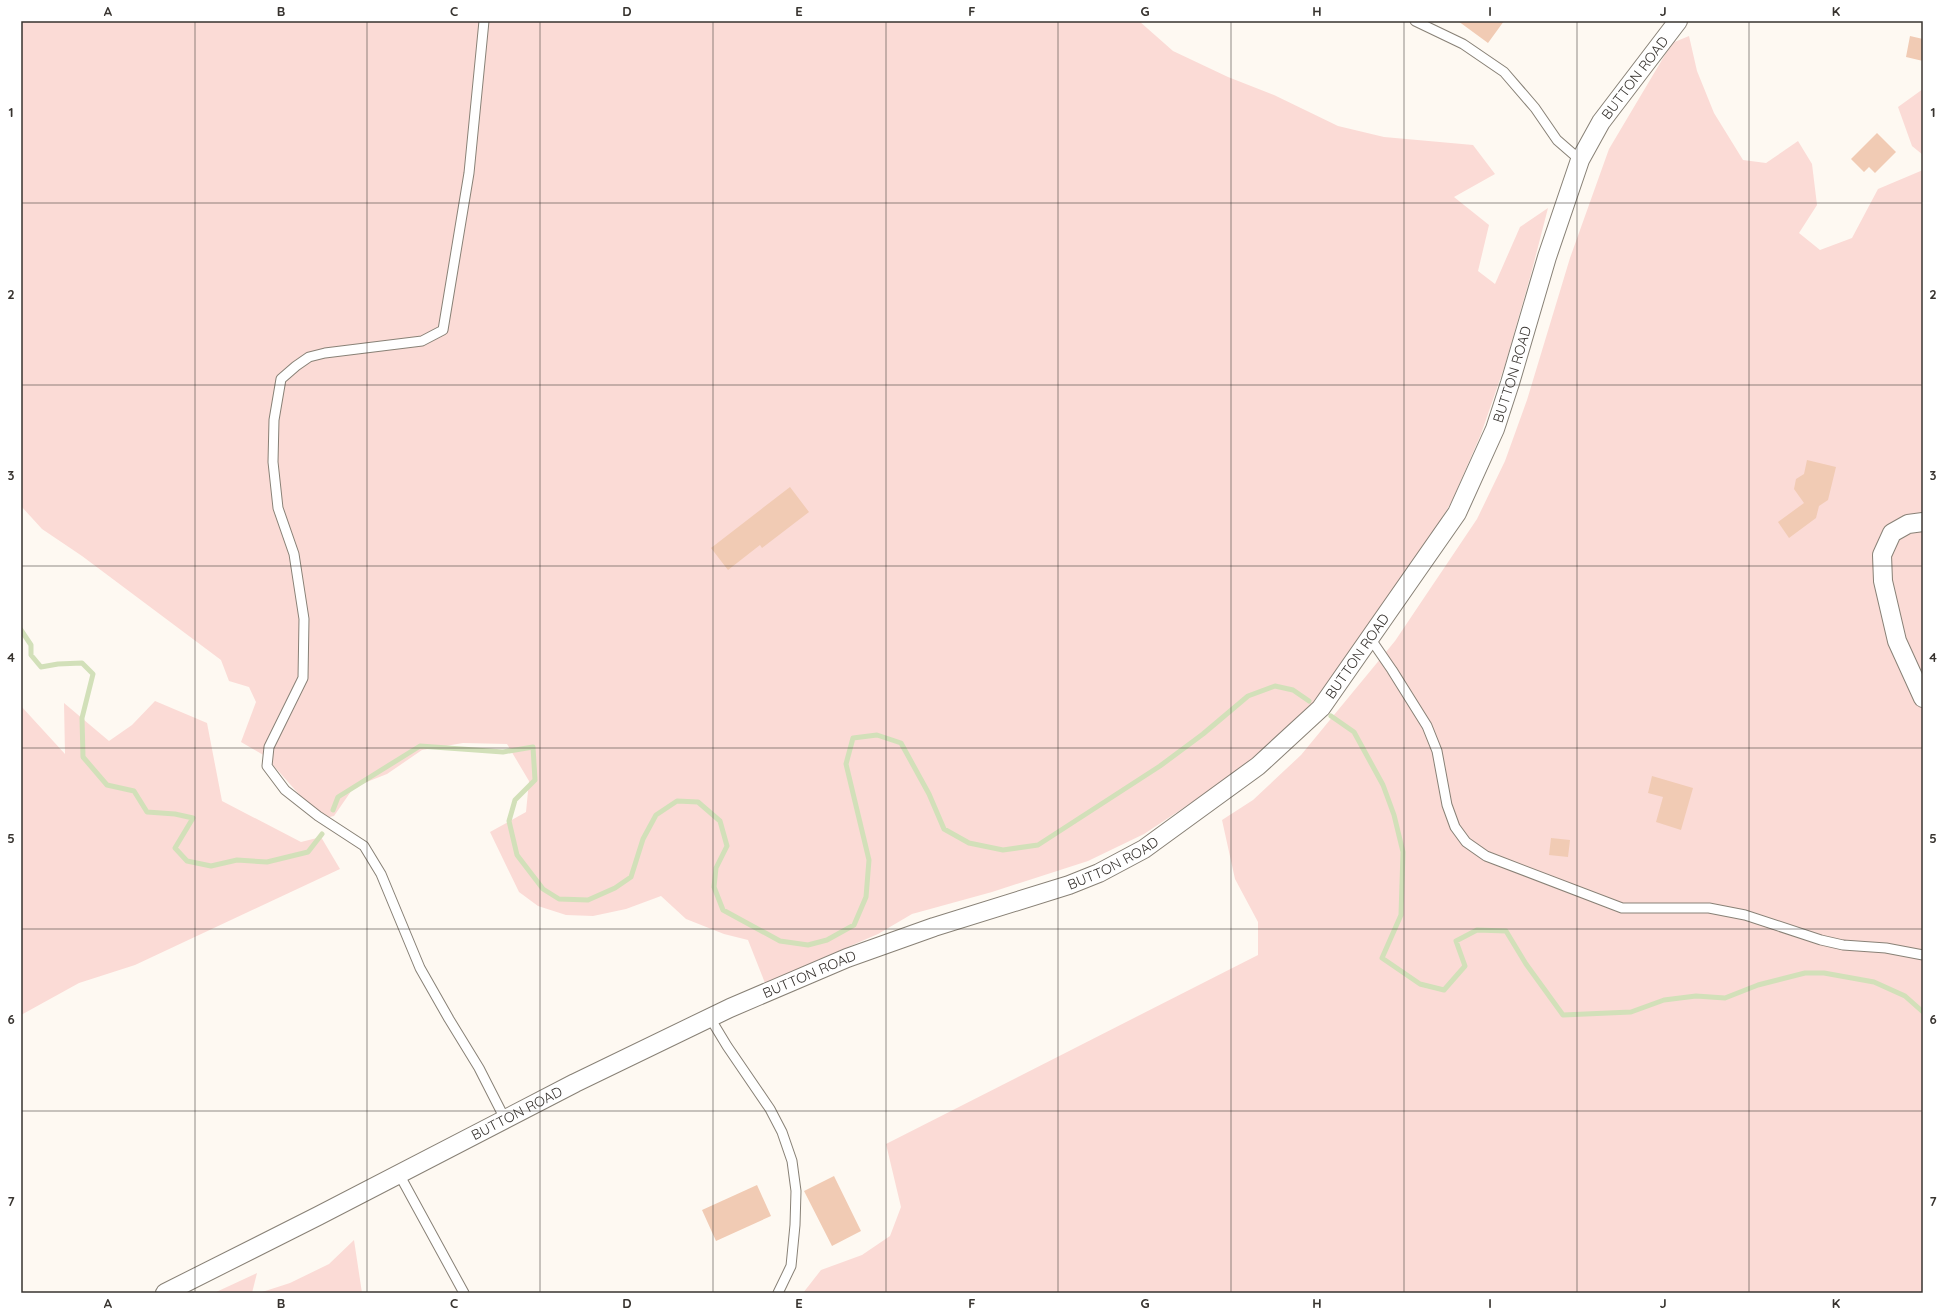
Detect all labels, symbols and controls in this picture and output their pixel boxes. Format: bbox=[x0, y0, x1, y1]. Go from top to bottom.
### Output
text: A bbox=[104, 3, 113, 19]
text: B bbox=[277, 3, 285, 19]
text: C bbox=[450, 3, 458, 19]
text: D bbox=[622, 3, 632, 19]
text: E bbox=[795, 3, 803, 19]
text: F bbox=[968, 3, 976, 19]
text: G bbox=[1140, 3, 1150, 19]
text: H bbox=[1312, 3, 1322, 19]
text: I bbox=[1488, 3, 1492, 19]
text: J bbox=[1659, 3, 1667, 19]
text: K bbox=[1832, 3, 1841, 19]
street label: BUTTON ROAD bbox=[1597, 32, 1672, 123]
text: 1 bbox=[8, 104, 14, 120]
text: 1 bbox=[1930, 104, 1936, 120]
text: 2 bbox=[7, 286, 15, 302]
text: 2 bbox=[1929, 286, 1937, 302]
street label: BUTTON ROAD bbox=[1489, 324, 1535, 425]
text: 3 bbox=[8, 467, 15, 483]
text: 3 bbox=[1930, 467, 1937, 483]
street label: BUTTON ROAD bbox=[1321, 610, 1393, 702]
text: 4 bbox=[7, 649, 15, 665]
text: 4 bbox=[1929, 649, 1937, 665]
text: 5 bbox=[7, 830, 15, 846]
text: 5 bbox=[1929, 830, 1937, 846]
street label: BUTTON ROAD bbox=[1065, 832, 1162, 894]
street label: BUTTON ROAD bbox=[760, 947, 858, 1002]
text: 6 bbox=[7, 1011, 15, 1027]
text: 6 bbox=[1929, 1011, 1937, 1027]
street label: BUTTON ROAD bbox=[468, 1082, 565, 1144]
text: 7 bbox=[7, 1193, 15, 1209]
text: 7 bbox=[1929, 1193, 1937, 1209]
text: A bbox=[104, 1295, 113, 1311]
text: B bbox=[277, 1295, 285, 1311]
text: C bbox=[450, 1295, 458, 1311]
text: D bbox=[622, 1295, 632, 1311]
text: E bbox=[795, 1295, 803, 1311]
text: F bbox=[968, 1295, 976, 1311]
text: G bbox=[1140, 1295, 1150, 1311]
text: H bbox=[1312, 1295, 1322, 1311]
text: I bbox=[1488, 1295, 1492, 1311]
text: J bbox=[1659, 1295, 1667, 1311]
text: K bbox=[1832, 1295, 1841, 1311]

